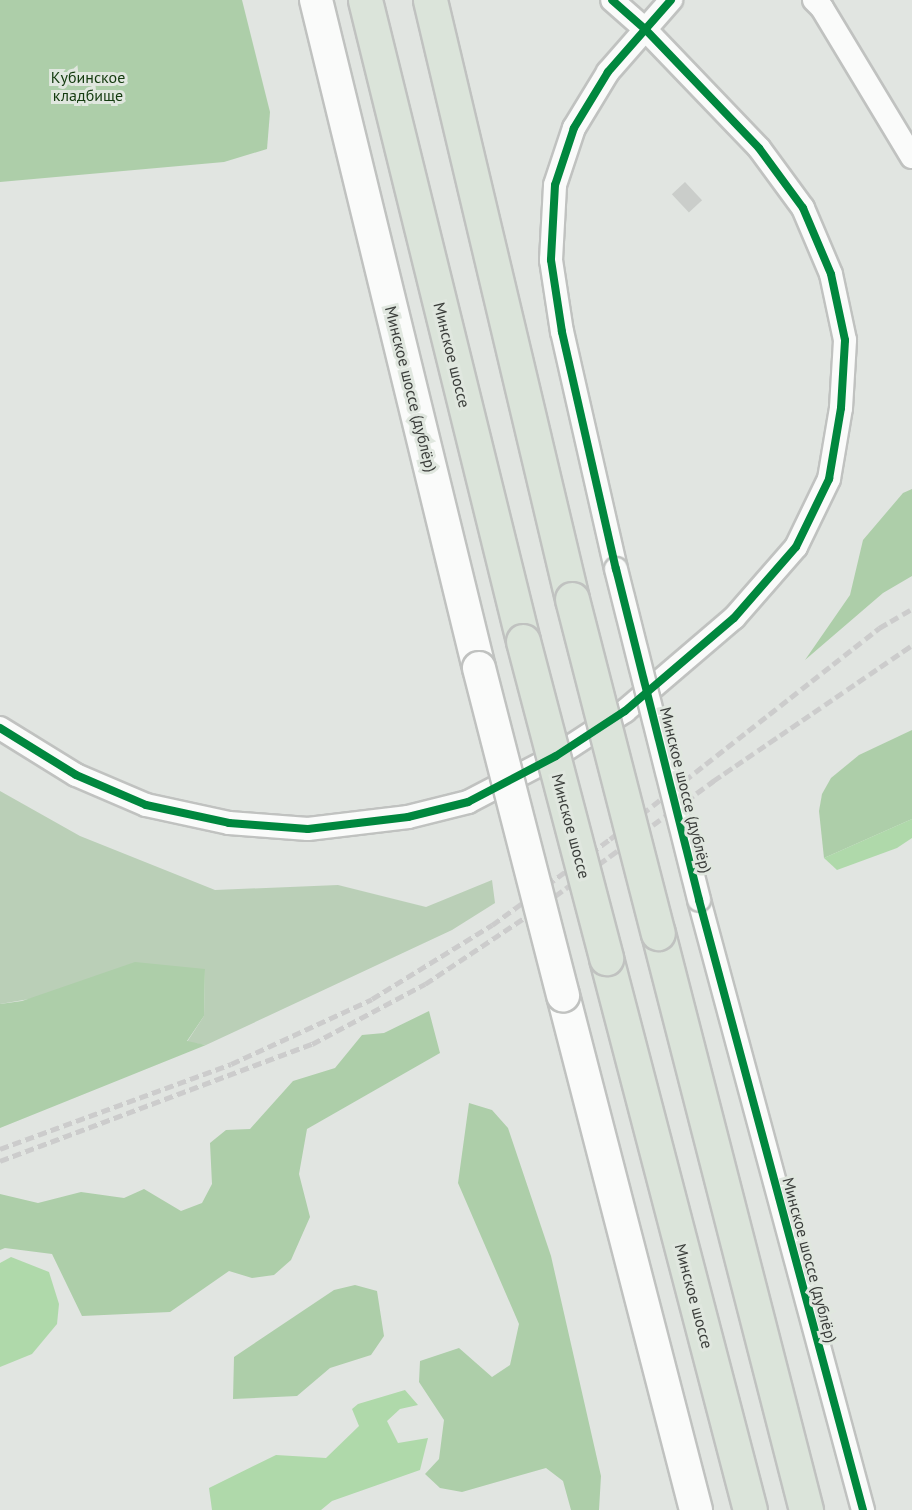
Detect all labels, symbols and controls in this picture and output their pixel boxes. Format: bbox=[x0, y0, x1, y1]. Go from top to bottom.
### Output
park label: Кубинское кладбище bbox=[51, 67, 125, 105]
street label: Минское шоссе bbox=[430, 300, 474, 410]
street label: Минское шоссе (дублёр) bbox=[381, 304, 441, 474]
street label: Минское шоссе (дублёр) bbox=[656, 705, 716, 875]
street label: Минское шоссе bbox=[548, 771, 594, 881]
street label: Минское шоссе (дублёр) bbox=[779, 1175, 841, 1345]
street label: Минское шоссе bbox=[671, 1241, 717, 1351]

